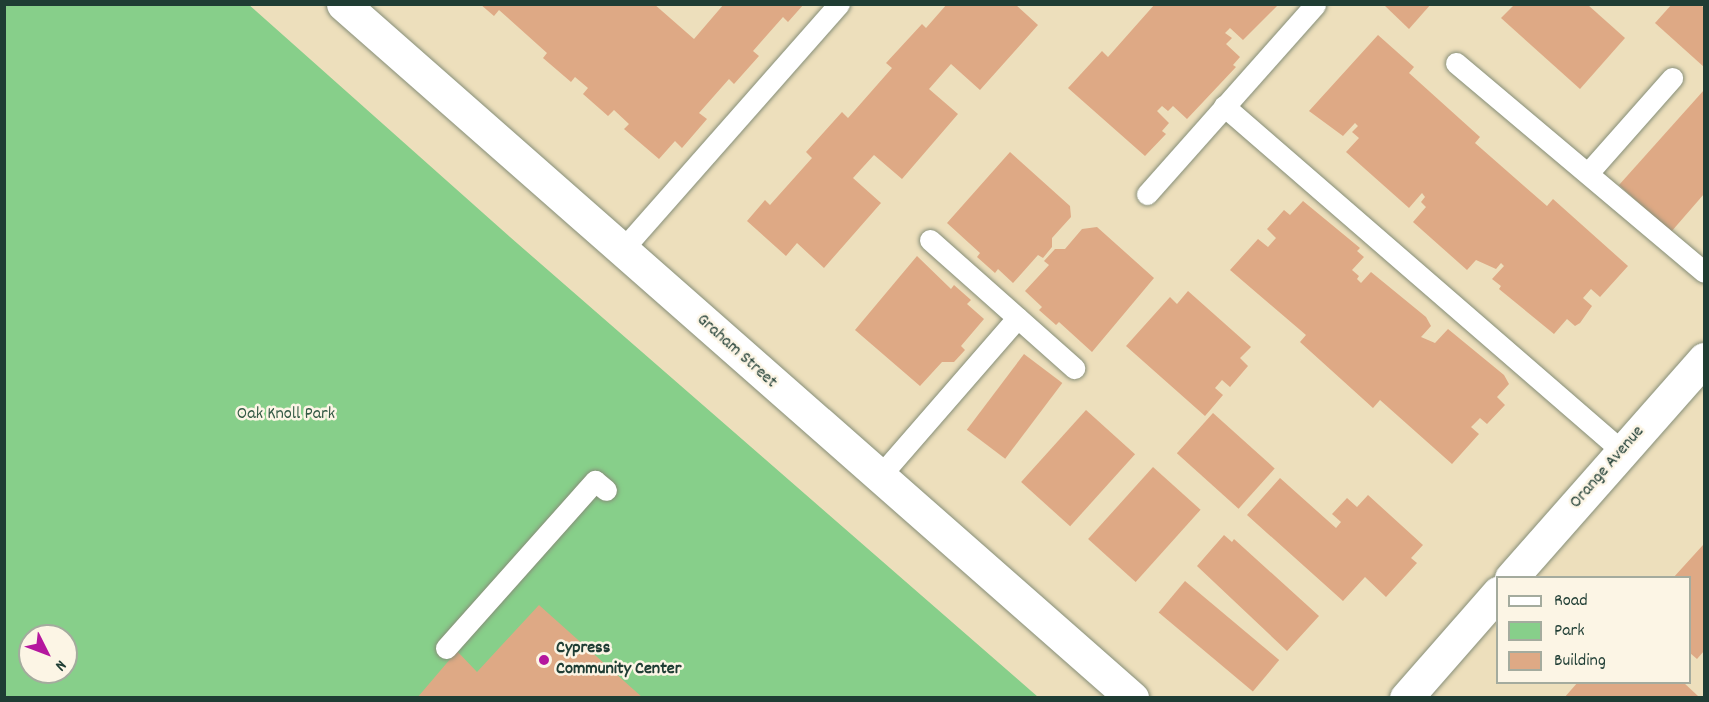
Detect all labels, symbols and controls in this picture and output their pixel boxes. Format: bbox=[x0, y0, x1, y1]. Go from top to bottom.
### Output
street label: Graham Street bbox=[691, 310, 781, 394]
park label: Oak Knoll Park bbox=[237, 404, 335, 426]
street label: Orange Avenue bbox=[1566, 422, 1650, 514]
legend bbox=[1496, 576, 1691, 684]
text: Road bbox=[1554, 589, 1588, 614]
text: Park bbox=[1554, 619, 1585, 644]
north arrow bbox=[18, 624, 78, 684]
place label: Cypress Community Center bbox=[556, 639, 681, 682]
text: Building bbox=[1554, 649, 1606, 674]
marker: Cypress Community Center bbox=[537, 653, 551, 667]
text: N bbox=[49, 654, 71, 676]

